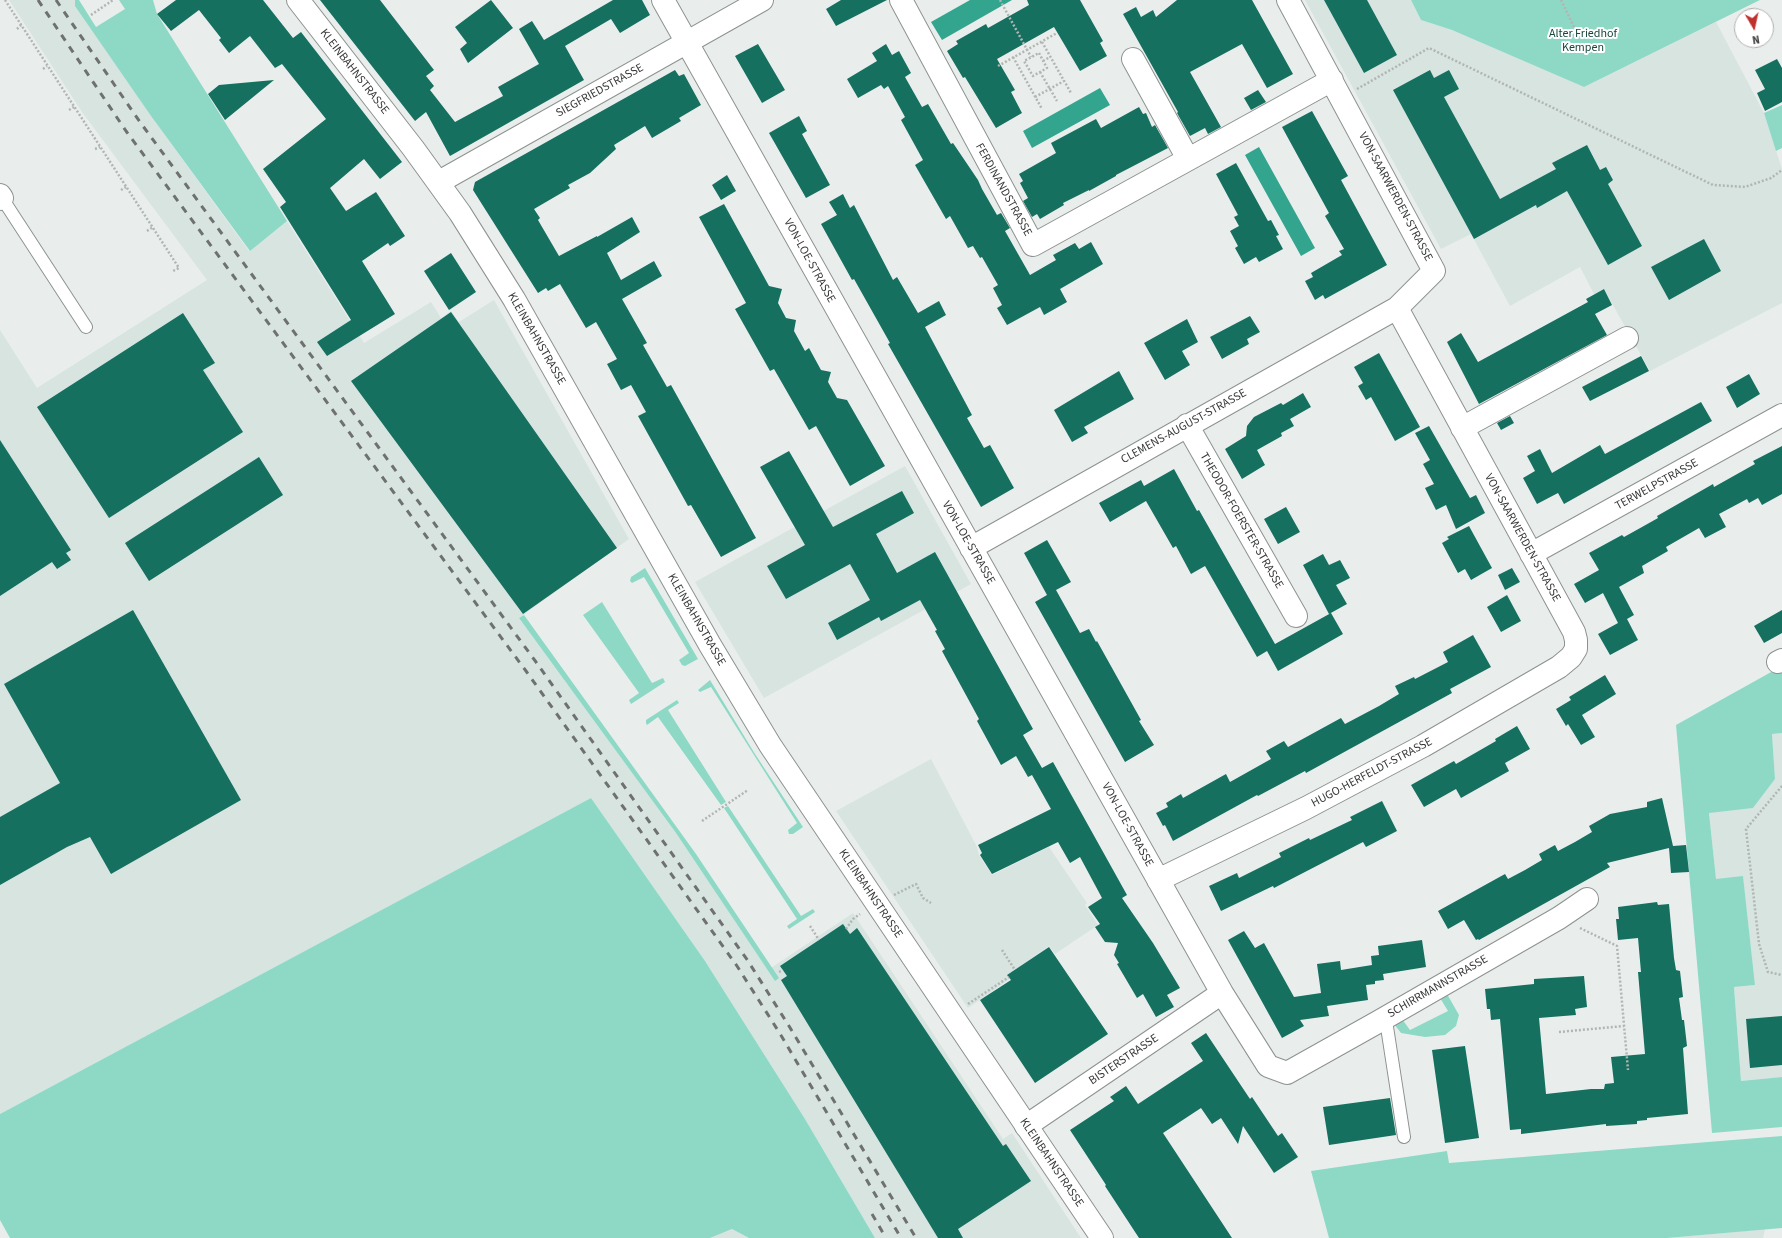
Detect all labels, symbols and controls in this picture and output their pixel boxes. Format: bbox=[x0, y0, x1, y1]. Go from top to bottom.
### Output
north arrow bbox=[1734, 8, 1774, 48]
street label: KLEINBAHNSTRASSE bbox=[316, 27, 392, 117]
park label: Alter Friedhof Kempen bbox=[1549, 27, 1617, 55]
text: N bbox=[1751, 31, 1761, 47]
street label: SIEGFRIEDSTRASSE bbox=[554, 61, 646, 121]
street label: VON-SAARWERDEN-STRASSE bbox=[1355, 130, 1435, 264]
street label: FERDINANDSTRASSE bbox=[972, 141, 1034, 239]
street label: VON-LOE-STRASSE bbox=[780, 217, 838, 305]
street label: KLEINBAHNSTRASSE bbox=[504, 290, 568, 388]
street label: CLEMENS-AUGUST-STRASSE bbox=[1119, 386, 1249, 468]
street label: THEODOR-FOERSTER-STRASSE bbox=[1196, 450, 1286, 592]
street label: TERWELPSTRASSE bbox=[1613, 456, 1701, 514]
street label: VON-SAARWERDEN-STRASSE bbox=[1481, 472, 1563, 604]
street label: VON-LOE-STRASSE bbox=[938, 499, 998, 587]
street label: KLEINBAHNSTRASSE bbox=[664, 571, 728, 669]
street label: HUGO-HERFELDT-STRASSE bbox=[1309, 735, 1435, 811]
street label: VON-LOE-STRASSE bbox=[1098, 781, 1156, 869]
street label: KLEINBAHNSTRASSE bbox=[835, 847, 905, 941]
street label: SCHIRRMANNSTRASSE bbox=[1385, 952, 1491, 1022]
street label: BISTERSTRASSE bbox=[1087, 1031, 1161, 1089]
street label: KLEINBAHNSTRASSE bbox=[1016, 1116, 1086, 1210]

